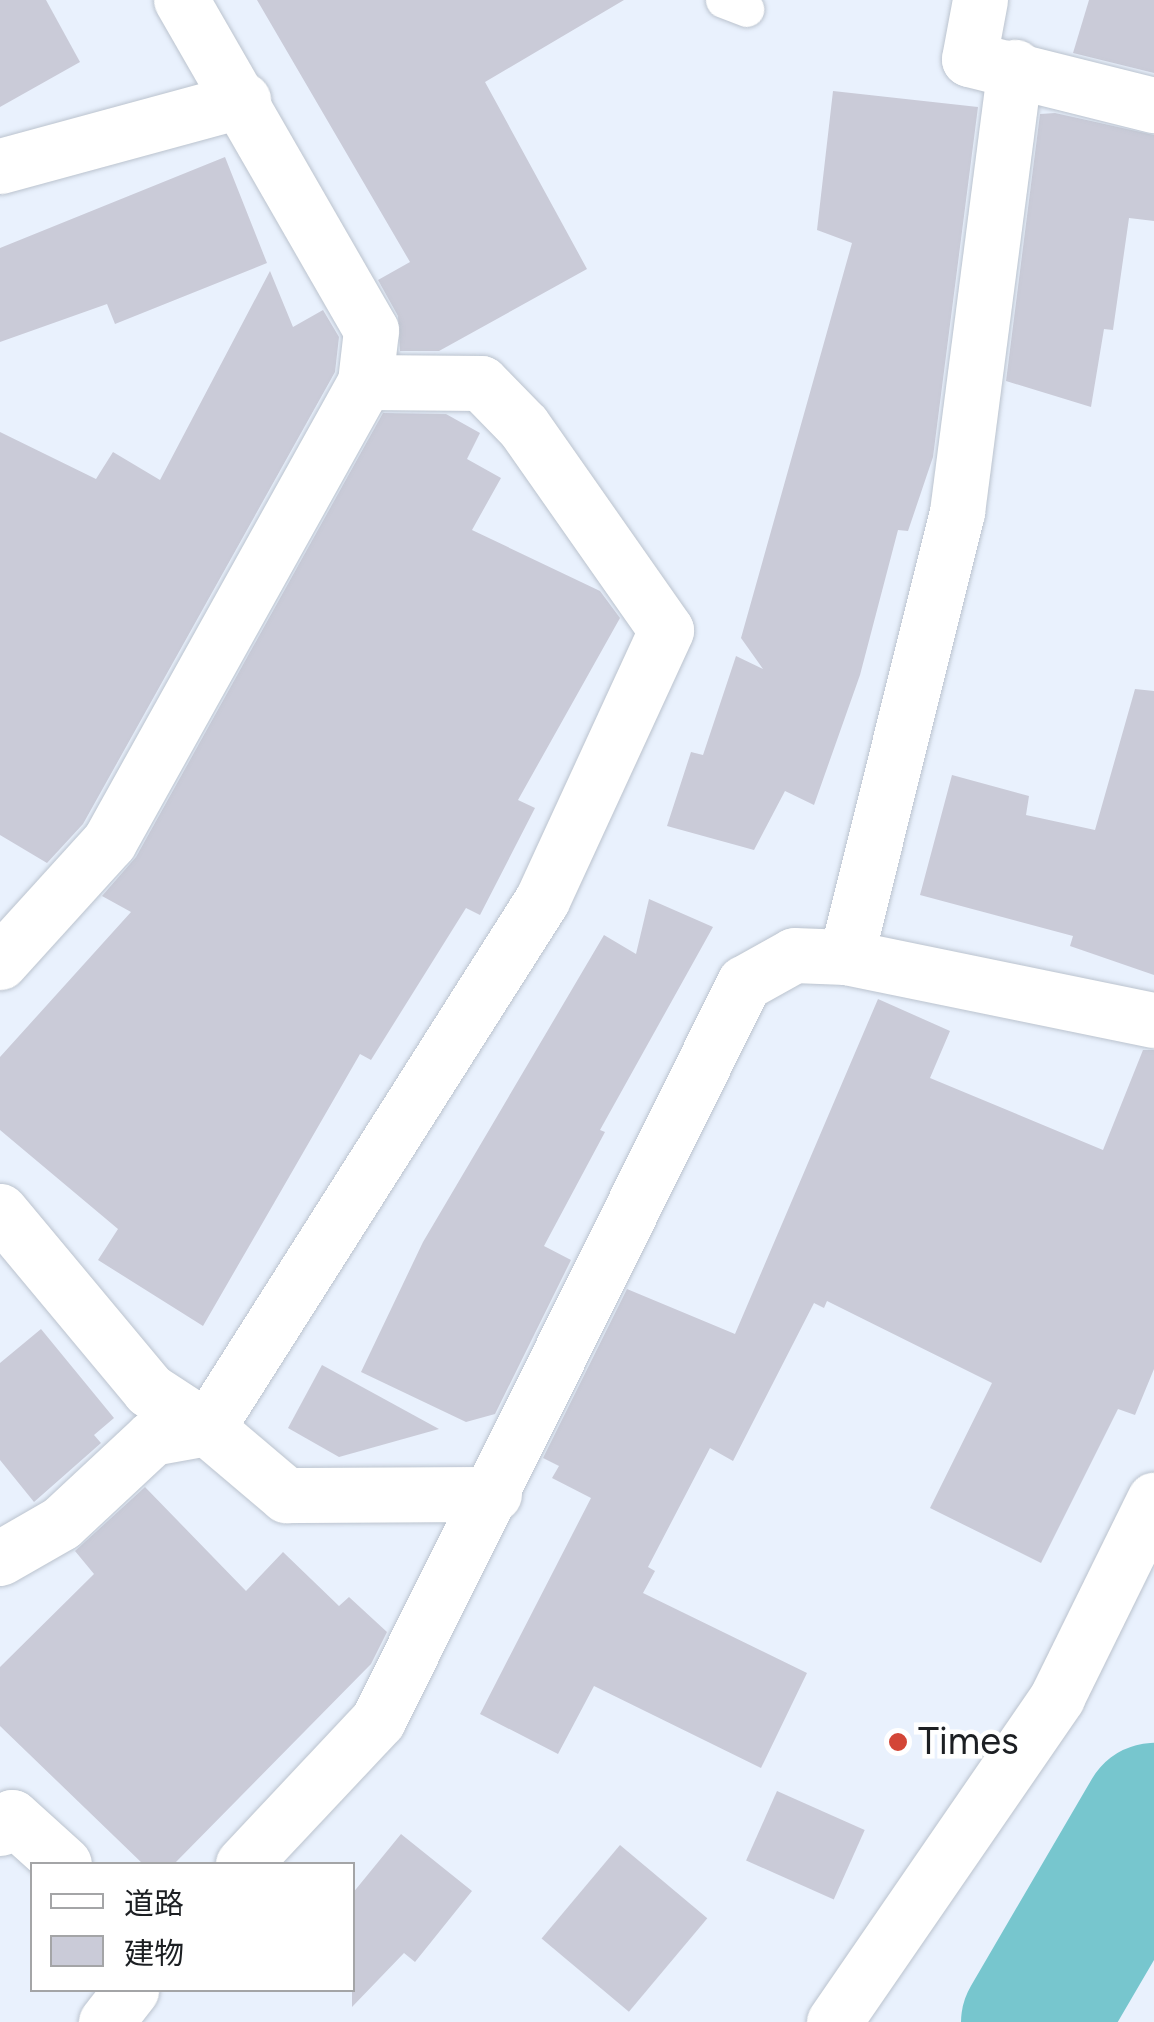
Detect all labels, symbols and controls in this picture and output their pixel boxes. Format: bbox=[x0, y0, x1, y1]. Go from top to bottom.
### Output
place label: Times bbox=[918, 1719, 1019, 1765]
marker: Times bbox=[887, 1731, 909, 1753]
legend bbox=[30, 1862, 355, 1992]
text: 道路 bbox=[124, 1885, 184, 1922]
text: 建物 bbox=[124, 1935, 184, 1972]

